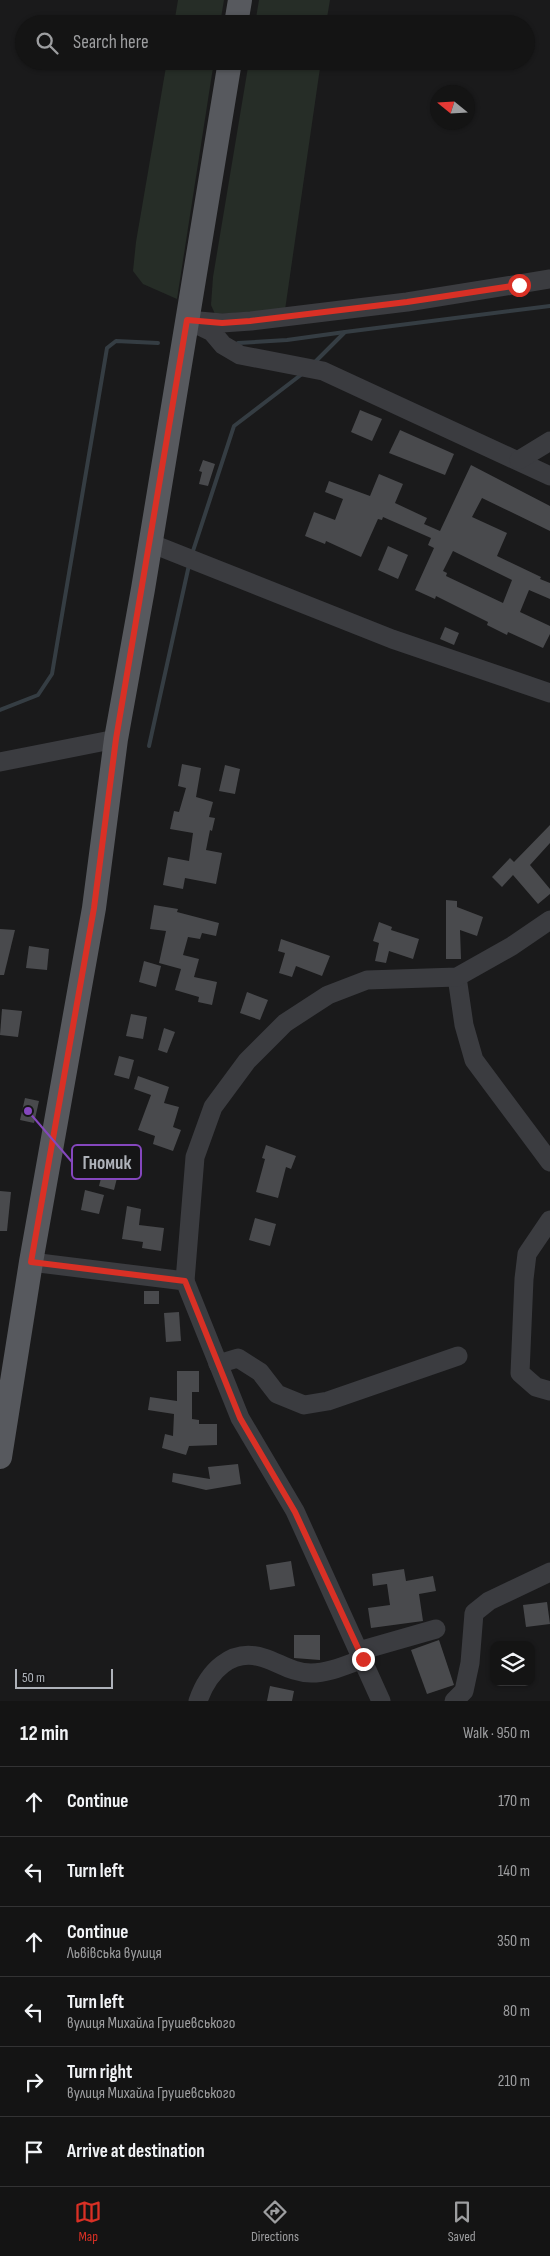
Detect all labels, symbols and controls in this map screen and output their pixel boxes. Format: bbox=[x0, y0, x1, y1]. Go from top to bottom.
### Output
search box bbox=[15, 15, 535, 70]
icon: search bbox=[33, 29, 61, 57]
text: Search here bbox=[73, 31, 149, 54]
north arrow bbox=[430, 85, 475, 130]
route start bbox=[508, 274, 531, 297]
callout: Гномик bbox=[72, 1145, 141, 1179]
text: Гномик bbox=[83, 1152, 131, 1175]
map controls bbox=[490, 1641, 535, 1686]
button: layers bbox=[490, 1641, 535, 1686]
route end bbox=[352, 1648, 375, 1671]
scale bar bbox=[15, 1666, 112, 1689]
text: 50 m bbox=[22, 1669, 45, 1686]
text: 12 min bbox=[20, 1721, 68, 1746]
text: Walk · 950 m bbox=[463, 1724, 530, 1743]
icon: ahead bbox=[20, 1788, 48, 1816]
text: Continue bbox=[67, 1790, 128, 1813]
text: 170 m bbox=[498, 1792, 530, 1811]
icon: left bbox=[20, 1858, 48, 1886]
text: Turn left bbox=[67, 1860, 124, 1883]
text: 140 m bbox=[498, 1862, 530, 1881]
text: Continue bbox=[67, 1921, 128, 1944]
icon: ahead bbox=[20, 1928, 48, 1956]
text: 350 m bbox=[497, 1932, 530, 1951]
text: Львівська вулиця bbox=[67, 1944, 162, 1963]
text: Turn left bbox=[67, 1991, 124, 2014]
icon: left bbox=[20, 1998, 48, 2026]
text: 80 m bbox=[503, 2002, 530, 2021]
text: вулиця Михайла Грушевського bbox=[67, 2014, 235, 2033]
text: Turn right bbox=[67, 2061, 132, 2084]
icon: right bbox=[20, 2068, 48, 2096]
text: 210 m bbox=[498, 2072, 530, 2091]
text: вулиця Михайла Грушевського bbox=[67, 2084, 235, 2103]
icon: arrive bbox=[20, 2138, 48, 2166]
text: Arrive at destination bbox=[67, 2140, 205, 2163]
tab: Map bbox=[74, 2198, 102, 2245]
tab: Directions bbox=[251, 2198, 299, 2245]
tab: Saved bbox=[448, 2198, 476, 2245]

